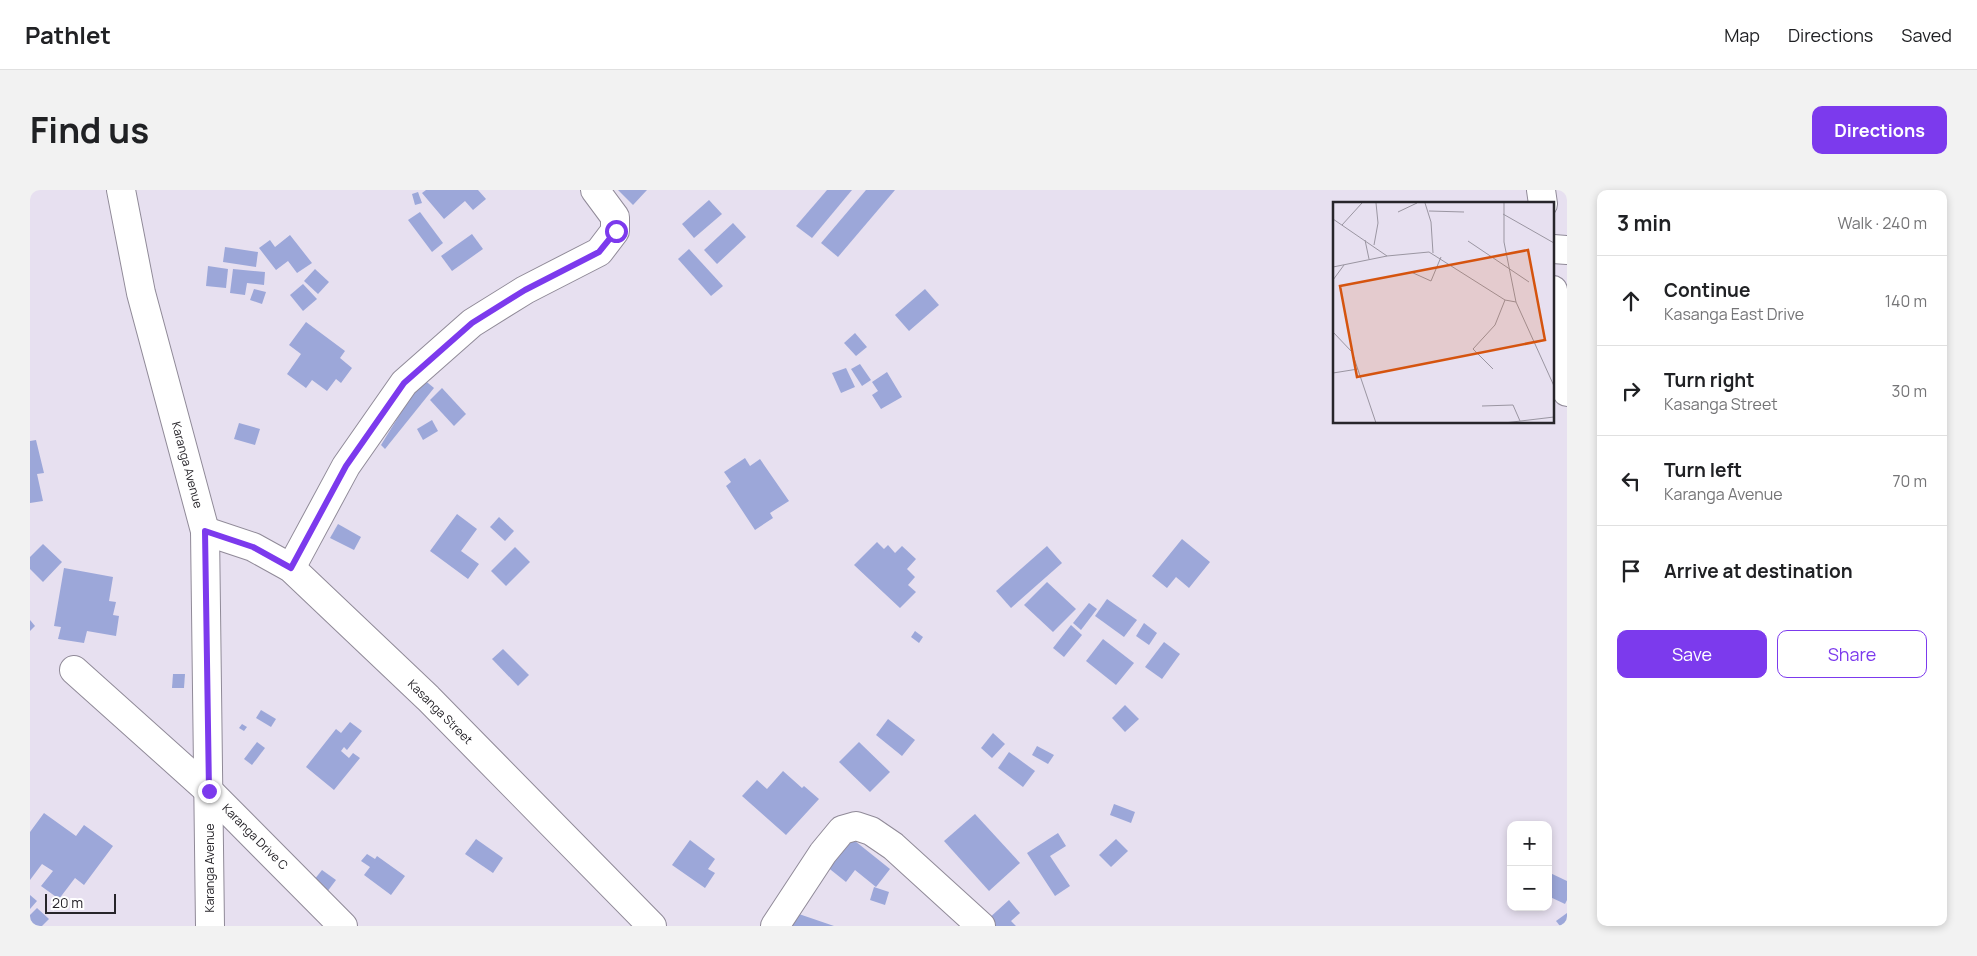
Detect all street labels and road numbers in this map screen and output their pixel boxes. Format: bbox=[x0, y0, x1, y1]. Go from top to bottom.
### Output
street label: Karanga Avenue bbox=[168, 420, 207, 510]
street label: Kasanga Street bbox=[404, 675, 477, 748]
street label: Karanga Drive C bbox=[219, 800, 292, 874]
street label: Karanga Avenue bbox=[201, 824, 218, 912]

